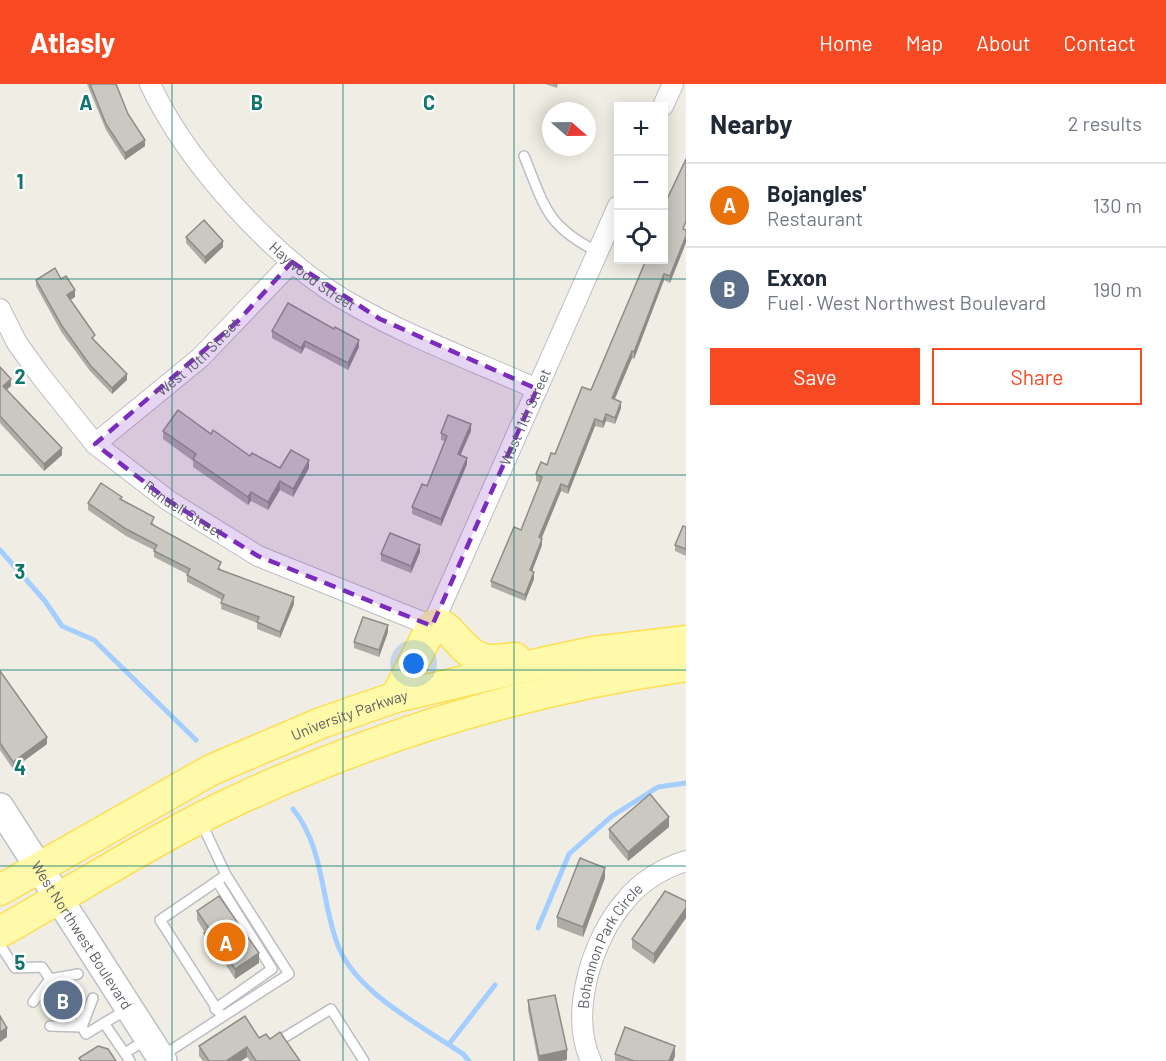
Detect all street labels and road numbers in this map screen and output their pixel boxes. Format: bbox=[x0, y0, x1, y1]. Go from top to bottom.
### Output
street label: Haywood Street bbox=[266, 238, 359, 314]
street label: West 10th Street bbox=[152, 314, 243, 399]
street label: West 11th Street bbox=[495, 366, 554, 468]
street label: Rundell Street bbox=[140, 476, 227, 542]
street label: University Parkway bbox=[288, 686, 410, 744]
street label: West Northwest Boulevard bbox=[28, 856, 134, 1012]
street label: Bohannon Park Circle bbox=[574, 879, 646, 1009]

